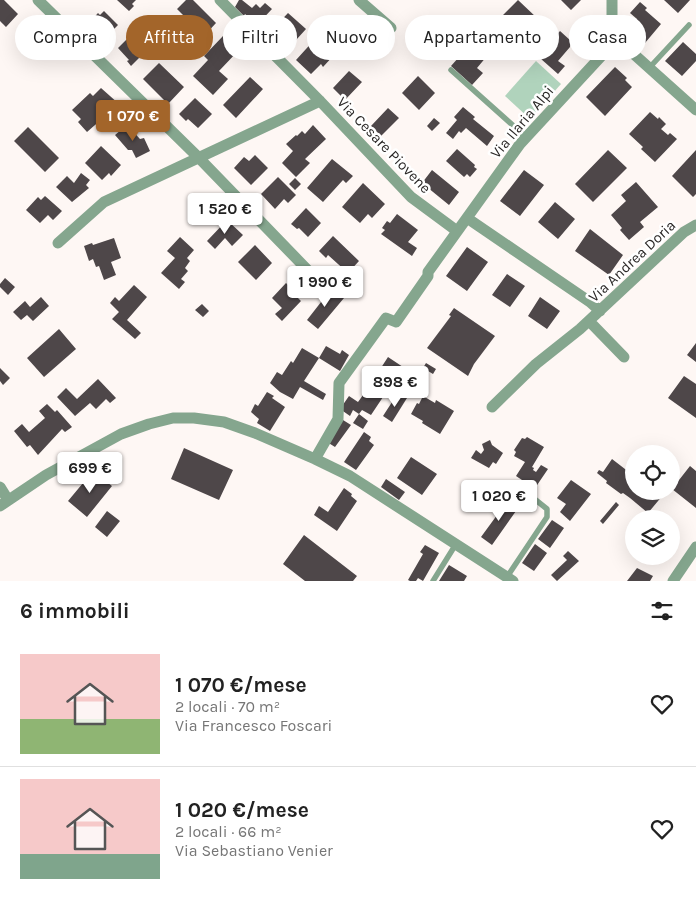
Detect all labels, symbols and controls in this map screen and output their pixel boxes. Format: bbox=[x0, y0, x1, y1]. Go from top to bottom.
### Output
chip: Compra bbox=[15, 15, 116, 60]
chip: Affitta bbox=[126, 15, 213, 60]
chip: Filtri bbox=[223, 15, 297, 60]
chip: Nuovo bbox=[307, 15, 395, 60]
chip: Appartamento bbox=[405, 15, 559, 60]
chip: Casa bbox=[569, 15, 646, 60]
street label: Via Ilaria Alpi bbox=[486, 82, 558, 162]
street label: Via Cesare Piovene bbox=[333, 93, 435, 197]
pin: 1 070 € bbox=[87, 100, 179, 142]
text: 1 070 € bbox=[107, 106, 159, 125]
pin: 1 520 € bbox=[179, 192, 271, 235]
text: 1 520 € bbox=[198, 199, 252, 218]
street label: Via Andrea Doria bbox=[585, 216, 679, 306]
pin: 1 990 € bbox=[279, 266, 371, 308]
text: 1 990 € bbox=[298, 272, 352, 291]
pin: 898 € bbox=[360, 366, 430, 408]
text: 898 € bbox=[373, 372, 417, 391]
map controls bbox=[625, 445, 680, 565]
button: locate bbox=[625, 445, 680, 500]
pin: 699 € bbox=[55, 452, 125, 494]
text: 699 € bbox=[68, 458, 112, 477]
pin: 1 020 € bbox=[453, 480, 545, 522]
text: 1 020 € bbox=[472, 486, 526, 505]
button: layers bbox=[625, 510, 680, 565]
icon: filters bbox=[648, 597, 676, 625]
text: 6 immobili bbox=[20, 599, 130, 623]
text: 1 070 €/mese bbox=[175, 673, 307, 697]
icon: home bbox=[60, 674, 120, 734]
icon: heart bbox=[648, 690, 676, 718]
text: 2 locali · 70 m² bbox=[175, 697, 280, 716]
text: Via Francesco Foscari bbox=[175, 716, 332, 735]
text: 1 020 €/mese bbox=[175, 798, 309, 822]
icon: home bbox=[60, 799, 120, 859]
icon: heart bbox=[648, 815, 676, 843]
text: 2 locali · 66 m² bbox=[175, 822, 282, 841]
text: Via Sebastiano Venier bbox=[175, 841, 333, 860]

